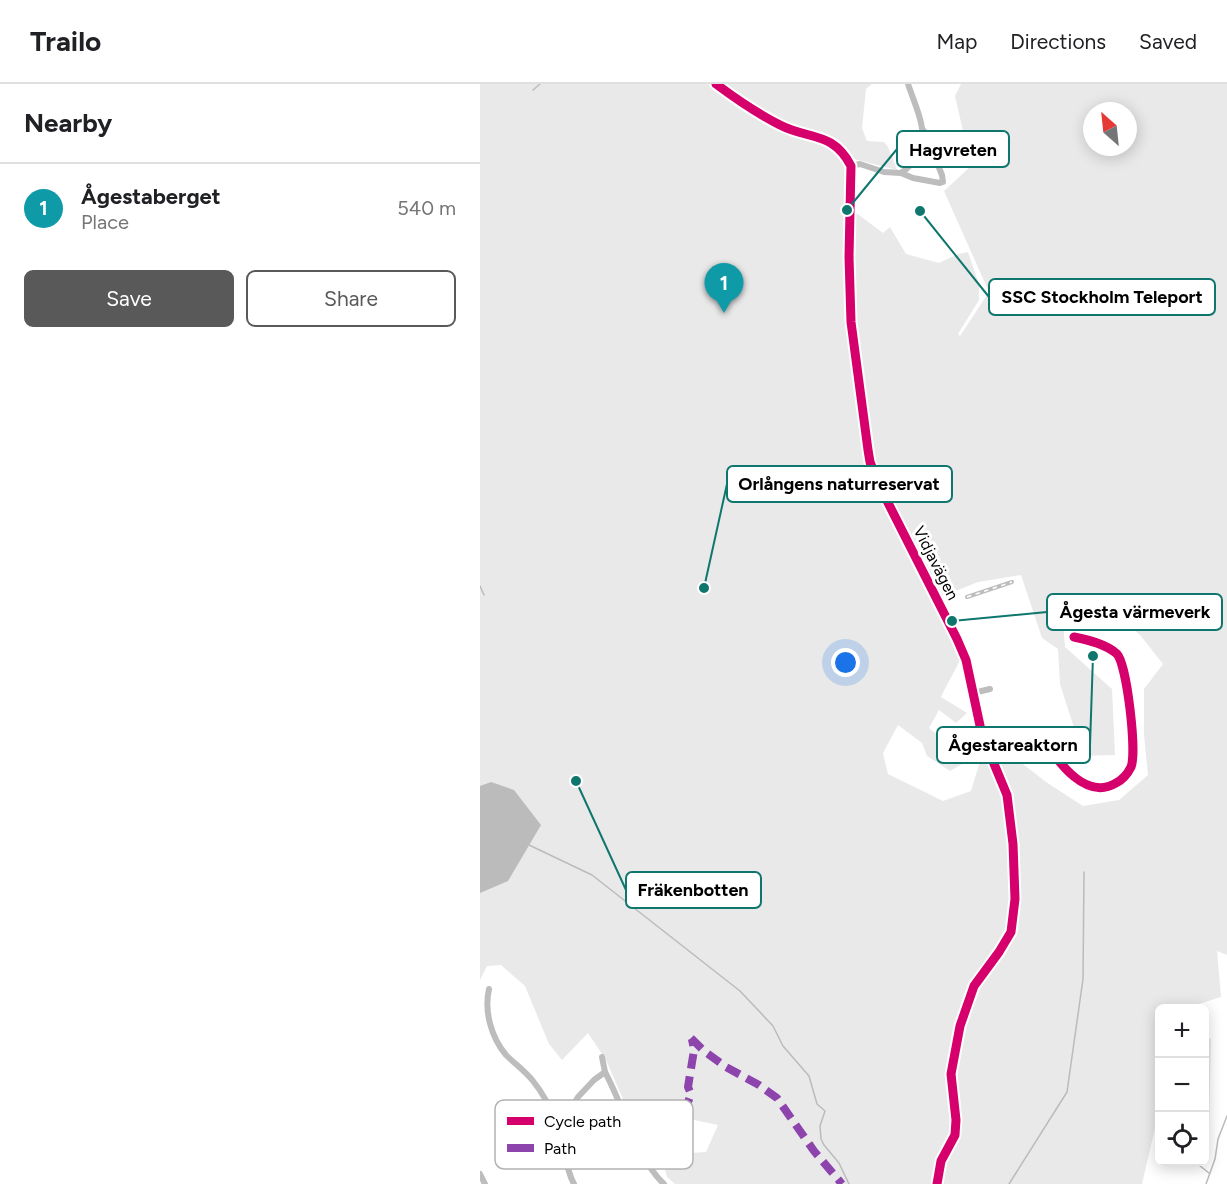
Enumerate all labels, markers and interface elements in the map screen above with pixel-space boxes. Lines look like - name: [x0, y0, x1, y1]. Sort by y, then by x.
- text: Trailo: [30, 24, 101, 58]
- text: Map: [936, 29, 977, 54]
- text: Directions: [1010, 29, 1106, 54]
- text: Saved: [1139, 29, 1197, 54]
- north arrow: [1083, 102, 1137, 156]
- text: Nearby: [24, 107, 112, 139]
- callout: Hagvreten: [897, 131, 1009, 167]
- text: Hagvreten: [909, 139, 997, 161]
- text: Ågestaberget: [81, 183, 221, 210]
- text: 1: [39, 196, 48, 220]
- text: 540 m: [397, 196, 456, 220]
- text: Place: [81, 210, 129, 234]
- pin: 1: [704, 264, 744, 313]
- button: Save: [24, 270, 234, 327]
- button: Share: [246, 270, 456, 327]
- callout: SSC Stockholm Teleport: [989, 279, 1215, 315]
- text: SSC Stockholm Teleport: [1001, 286, 1203, 308]
- callout: Orlångens naturreservat: [727, 466, 952, 502]
- text: Orlångens naturreservat: [738, 473, 940, 495]
- street label: Vidjavägen: [909, 523, 963, 603]
- callout: Ågesta värmeverk: [1047, 594, 1222, 630]
- text: Ågesta värmeverk: [1060, 600, 1211, 623]
- your location: [831, 648, 860, 677]
- callout: Ågestareaktorn: [937, 727, 1090, 763]
- text: Ågestareaktorn: [948, 733, 1078, 756]
- callout: Fräkenbotten: [626, 872, 761, 908]
- text: Fräkenbotten: [637, 879, 749, 901]
- map controls: [1155, 1004, 1209, 1166]
- button: +: [1155, 1004, 1209, 1058]
- button: −: [1155, 1058, 1209, 1112]
- legend: [495, 1100, 693, 1169]
- text: Cycle path: [544, 1112, 621, 1131]
- button: locate: [1155, 1112, 1209, 1166]
- text: Path: [544, 1139, 576, 1158]

